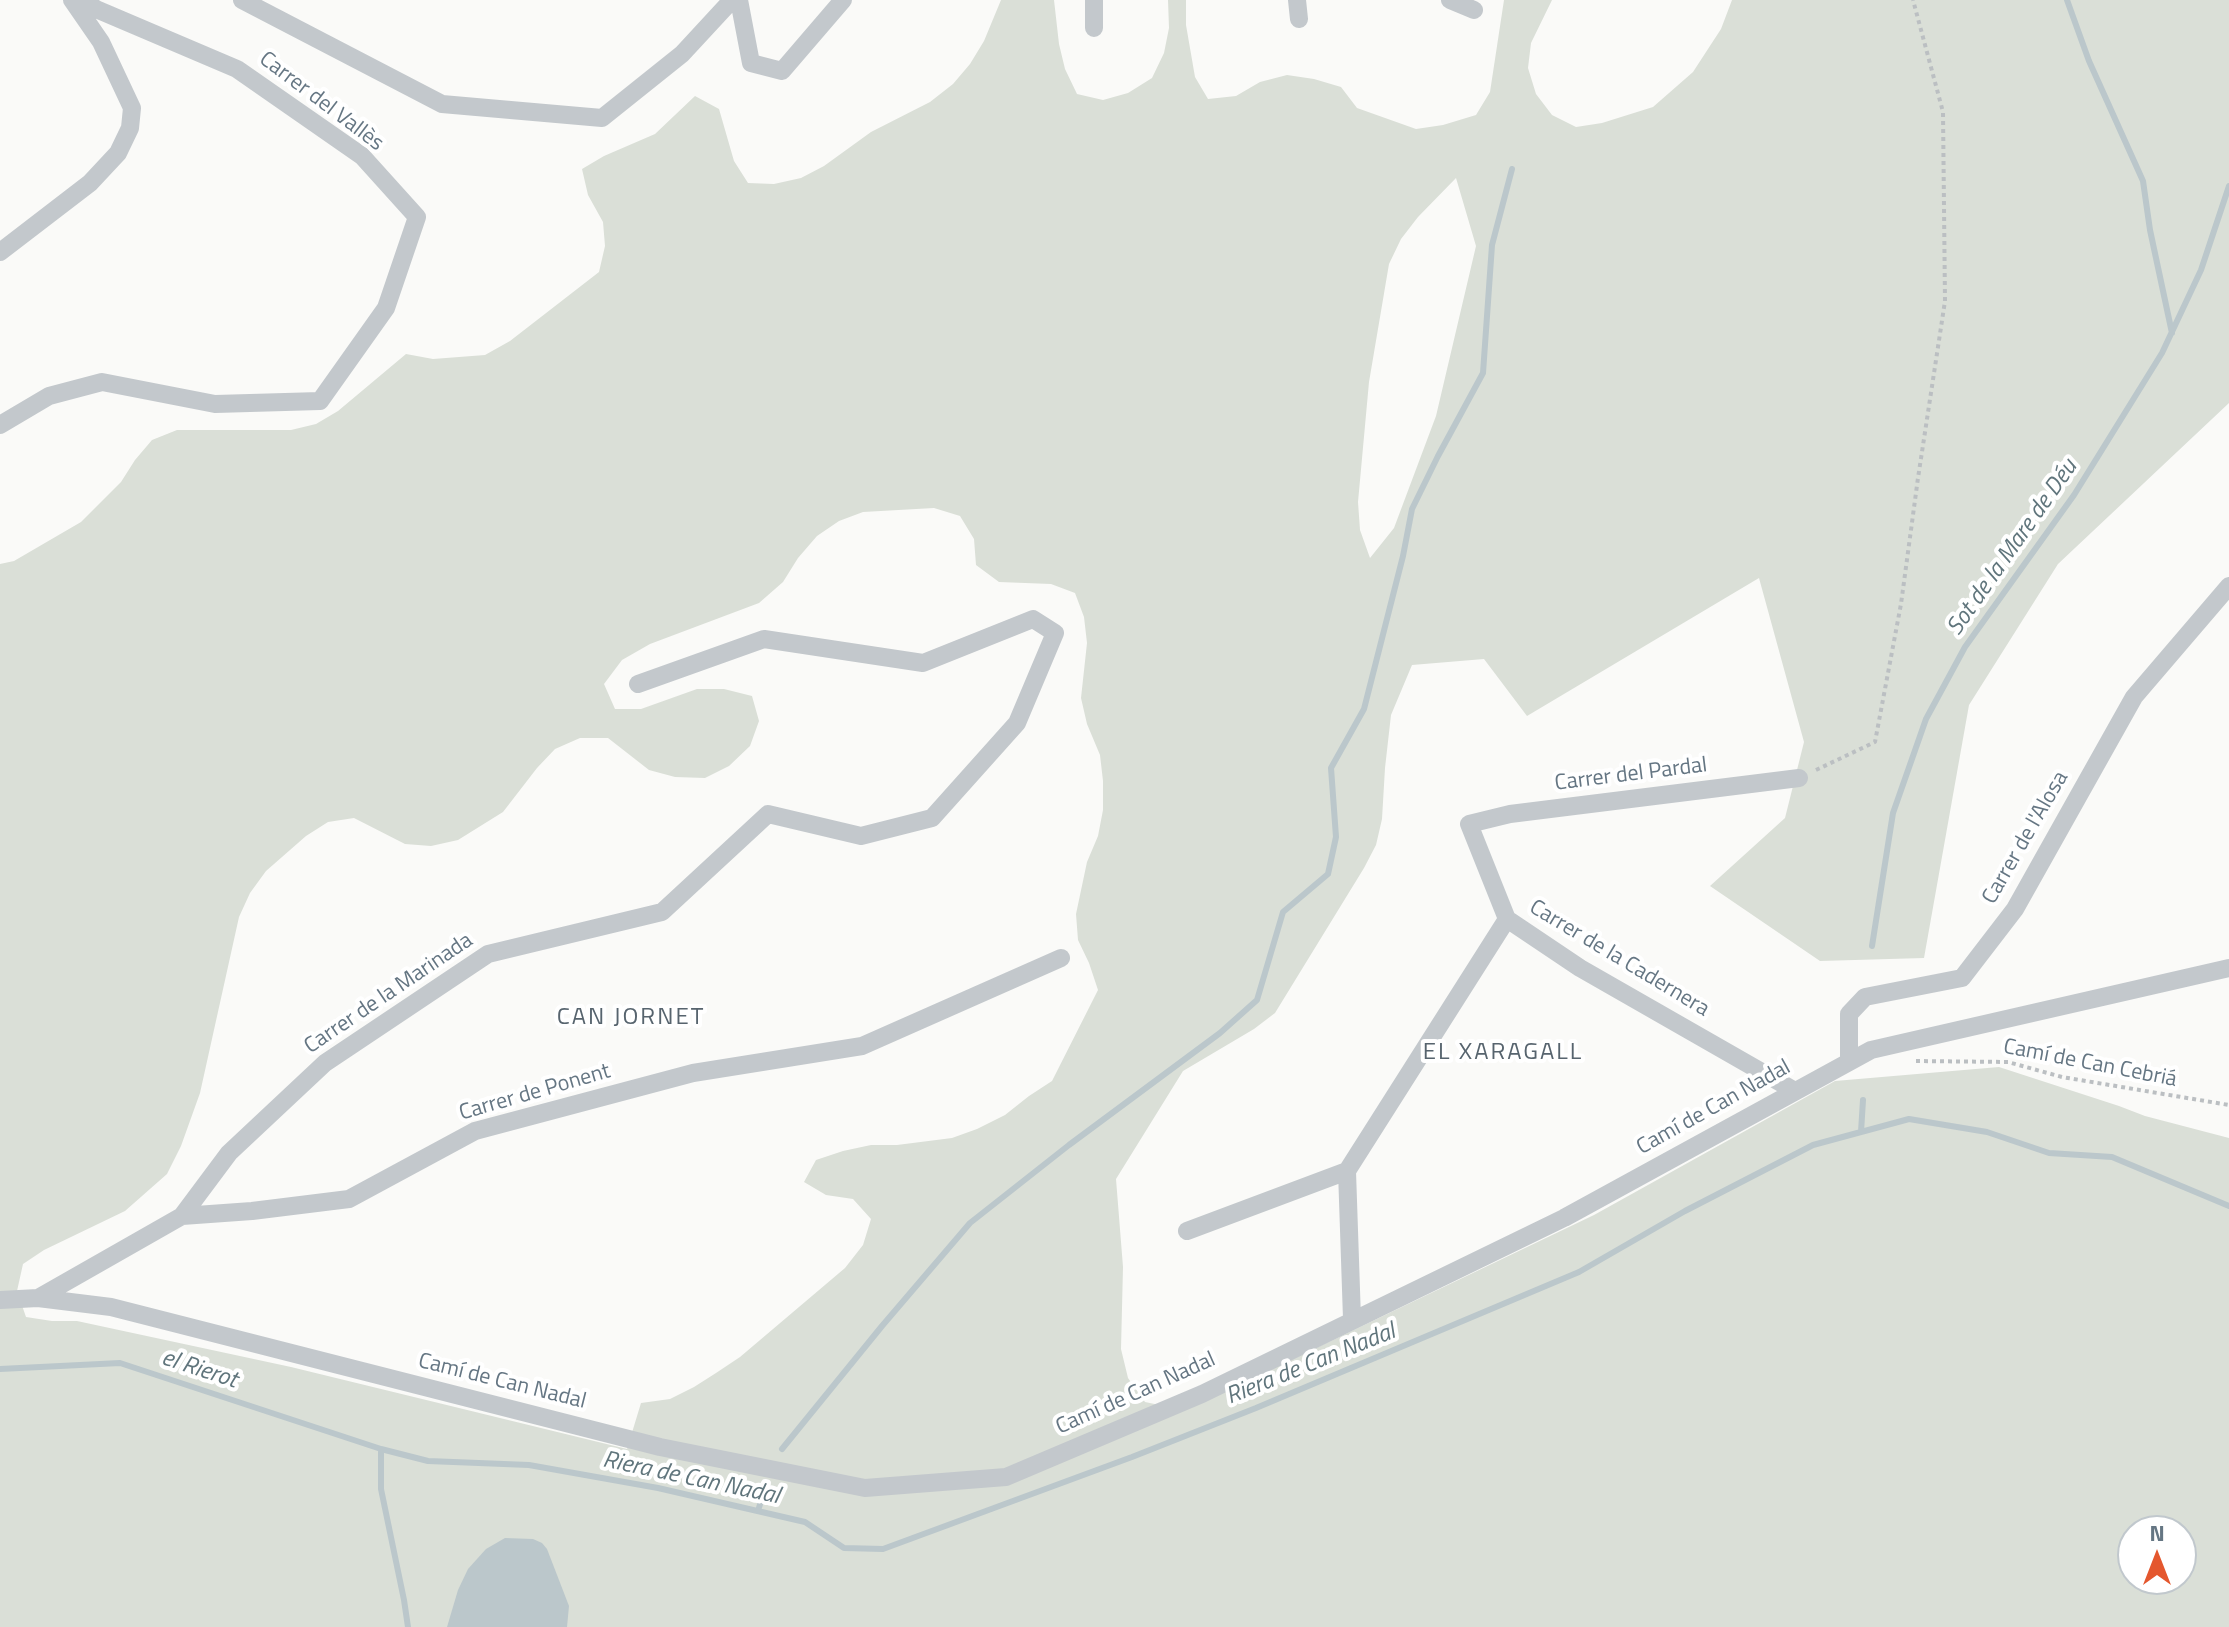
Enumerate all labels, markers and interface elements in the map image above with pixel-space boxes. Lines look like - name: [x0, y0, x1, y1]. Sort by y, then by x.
- street label: Carrer del Vallès: [254, 47, 388, 157]
- water label: Sot de la Mare de Déu: [1942, 455, 2084, 641]
- street label: Carrer del Pardal: [1553, 753, 1709, 797]
- street label: Carrer de l'Alosa: [1977, 767, 2075, 909]
- street label: Carrer de la Cadernera: [1524, 895, 1714, 1023]
- street label: Carrer de la Marinada: [300, 928, 478, 1060]
- district label: CAN JORNET: [557, 1004, 705, 1032]
- street label: Camí de Can Cebriá: [2001, 1034, 2179, 1094]
- district label: EL XARAGALL: [1423, 1039, 1583, 1067]
- street label: Camí de Can Nadal: [1632, 1055, 1796, 1161]
- street label: Carrer de Ponent: [456, 1059, 614, 1127]
- water label: Riera de Can Nadal: [1222, 1318, 1400, 1412]
- water label: el Rierot: [158, 1344, 240, 1396]
- street label: Camí de Can Nadal: [1052, 1347, 1220, 1441]
- street label: Camí de Can Nadal: [415, 1348, 589, 1416]
- water label: Riera de Can Nadal: [600, 1446, 782, 1512]
- north arrow: [2117, 1515, 2197, 1595]
- text: N: [2149, 1516, 2165, 1550]

